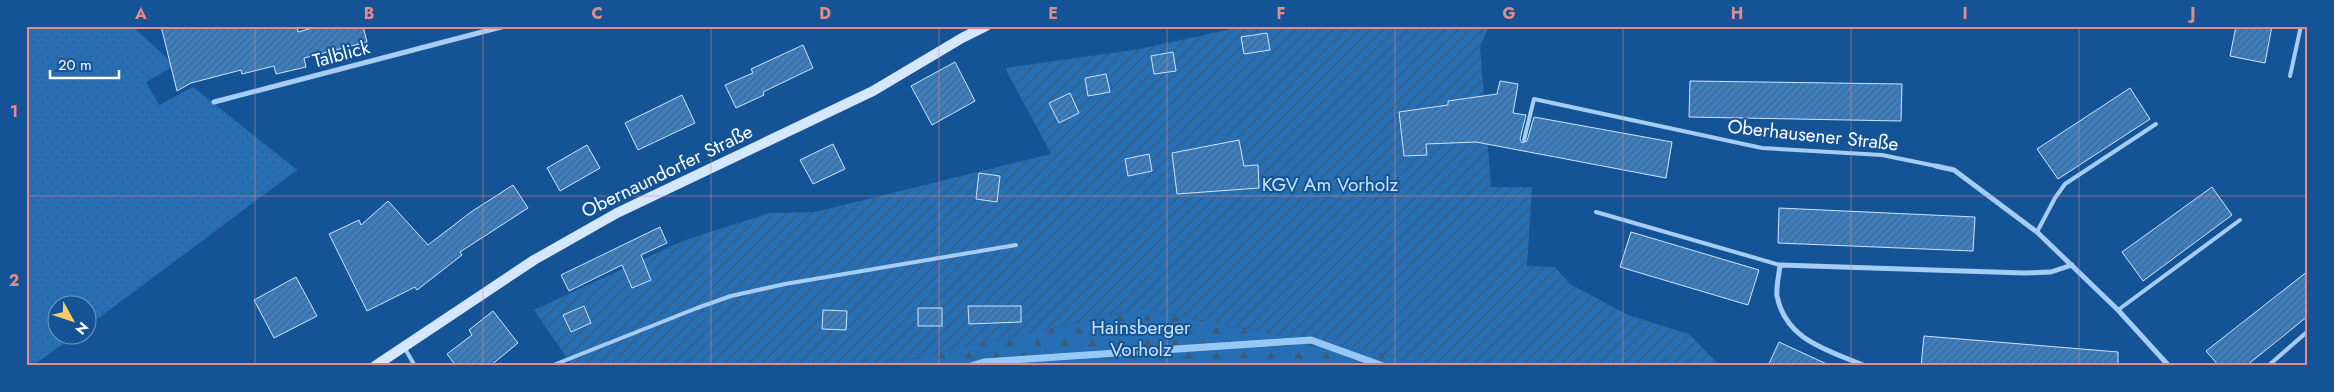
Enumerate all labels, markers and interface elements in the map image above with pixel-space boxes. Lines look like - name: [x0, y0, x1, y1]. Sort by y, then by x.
- text: A: [134, 2, 147, 25]
- text: B: [364, 2, 374, 25]
- text: C: [591, 2, 603, 25]
- text: D: [819, 2, 831, 25]
- text: E: [1048, 2, 1058, 25]
- text: F: [1277, 2, 1285, 25]
- text: G: [1502, 2, 1516, 25]
- text: H: [1731, 2, 1743, 25]
- text: I: [1962, 2, 1968, 25]
- text: J: [2187, 2, 2196, 25]
- street label: Talblick: [309, 33, 373, 75]
- scale bar: [50, 48, 119, 80]
- text: 20 m: [58, 54, 92, 76]
- text: 1: [10, 100, 18, 123]
- street label: Oberhausener Straße: [1726, 113, 1900, 157]
- street label: Obernaundorfer Straße: [577, 118, 757, 224]
- park label: KGV Am Vorholz: [1262, 171, 1399, 198]
- text: 2: [9, 269, 19, 292]
- north arrow: [48, 294, 98, 344]
- park label: Hainsberger Vorholz: [1091, 314, 1191, 363]
- text: N: [71, 318, 93, 339]

